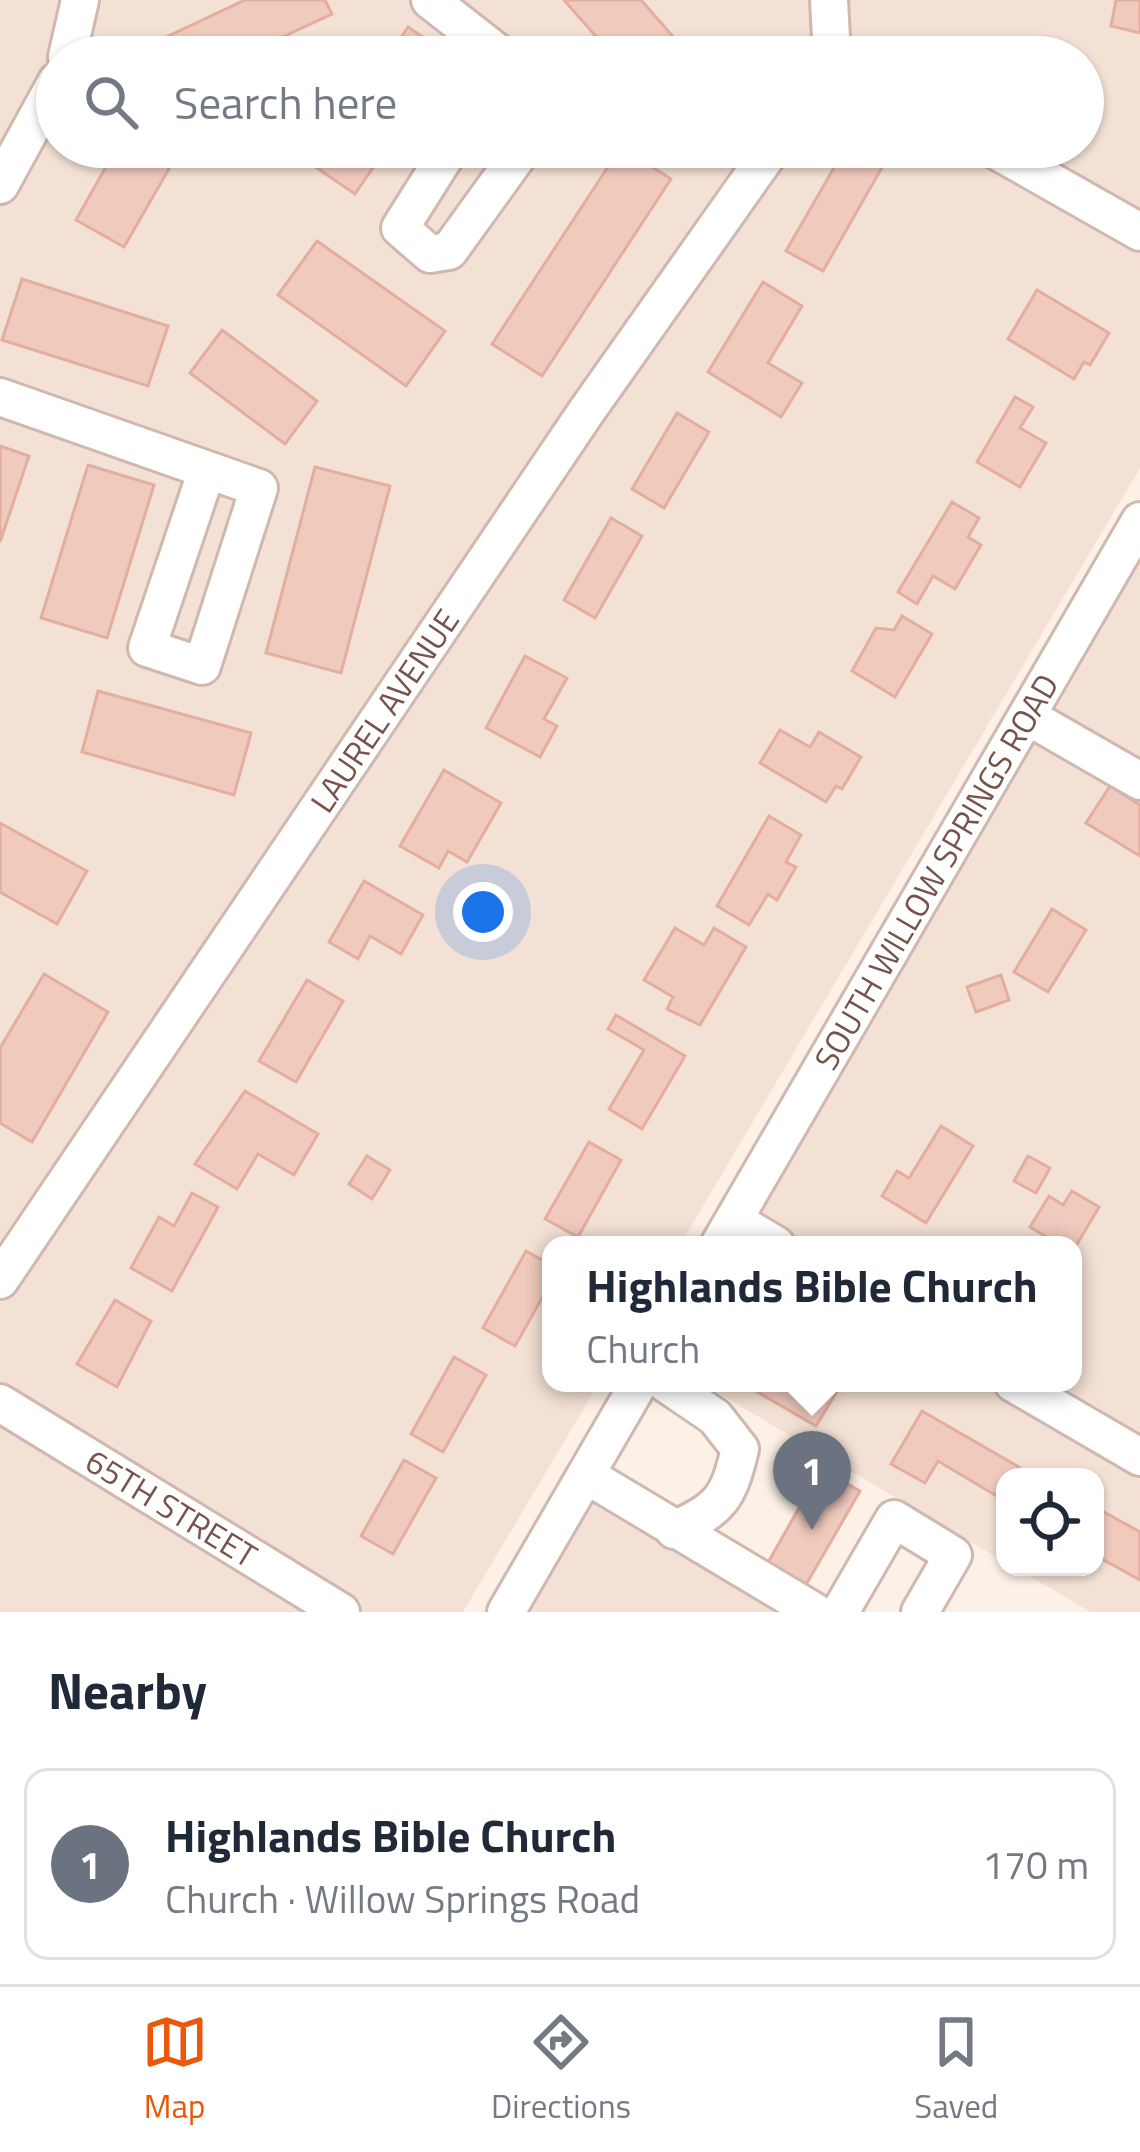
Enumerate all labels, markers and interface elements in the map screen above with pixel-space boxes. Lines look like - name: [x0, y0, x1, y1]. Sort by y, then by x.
- search box: [36, 36, 1104, 168]
- text: Search here: [174, 68, 397, 136]
- icon: search: [78, 69, 144, 135]
- street label: LAUREL AVENUE: [298, 599, 471, 822]
- street label: SOUTH WILLOW SPRINGS ROAD: [801, 664, 1071, 1079]
- your location: [453, 882, 513, 942]
- popup: [542, 1236, 1082, 1392]
- text: Highlands Bible Church: [586, 1251, 1038, 1319]
- text: Church: [586, 1319, 700, 1378]
- pin: 1: [773, 1431, 851, 1530]
- street label: 65TH STREET: [76, 1436, 267, 1580]
- map controls: [996, 1468, 1104, 1576]
- button: locate: [996, 1468, 1104, 1576]
- text: Nearby: [48, 1651, 207, 1729]
- text: Highlands Bible Church: [165, 1801, 616, 1869]
- text: 1: [79, 1835, 101, 1894]
- text: 170 m: [982, 1835, 1089, 1894]
- text: Church · Willow Springs Road: [165, 1869, 640, 1928]
- tab: Map: [142, 2009, 208, 2131]
- tab: Directions: [491, 2009, 631, 2131]
- tab: Saved: [914, 2009, 998, 2131]

